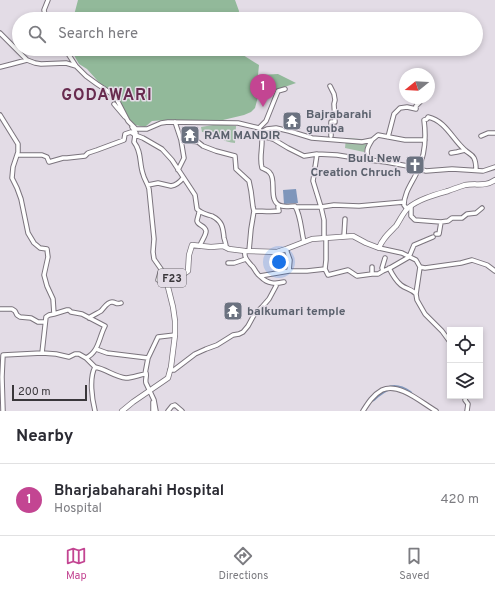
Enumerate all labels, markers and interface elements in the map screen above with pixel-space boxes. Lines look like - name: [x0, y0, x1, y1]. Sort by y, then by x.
- search box: [12, 12, 483, 56]
- icon: search: [26, 23, 48, 45]
- text: Search here: [58, 25, 138, 44]
- north arrow: [399, 68, 435, 104]
- pin: 1: [250, 74, 276, 107]
- district label: GODAWARI: [61, 86, 153, 106]
- place label: Bajrabarahi gumba: [306, 107, 372, 137]
- temple icon: Bajrabarahi gumba: [281, 110, 303, 132]
- temple icon: RAM MANDIR: [179, 124, 201, 146]
- place label: RAM MANDIR: [204, 128, 280, 144]
- place label: Bulu New Creation Chruch: [310, 151, 401, 181]
- church icon: Bulu New Creation Chruch: [404, 154, 426, 176]
- your location: [269, 252, 289, 272]
- road number: F23: [158, 269, 186, 287]
- temple icon: balkumari temple: [222, 300, 244, 322]
- place label: balkumari temple: [247, 304, 346, 320]
- map controls: [447, 327, 483, 399]
- button: locate: [447, 327, 483, 363]
- button: layers: [447, 363, 483, 399]
- scale bar: [12, 383, 87, 402]
- text: 200 m: [18, 385, 51, 399]
- text: Nearby: [16, 426, 73, 448]
- text: Bharjabaharahi Hospital: [54, 482, 224, 501]
- text: 1: [26, 492, 32, 508]
- text: 420 m: [441, 492, 479, 508]
- text: Hospital: [54, 501, 102, 517]
- tab: Map: [65, 545, 87, 583]
- tab: Directions: [218, 545, 268, 583]
- tab: Saved: [399, 545, 430, 583]

